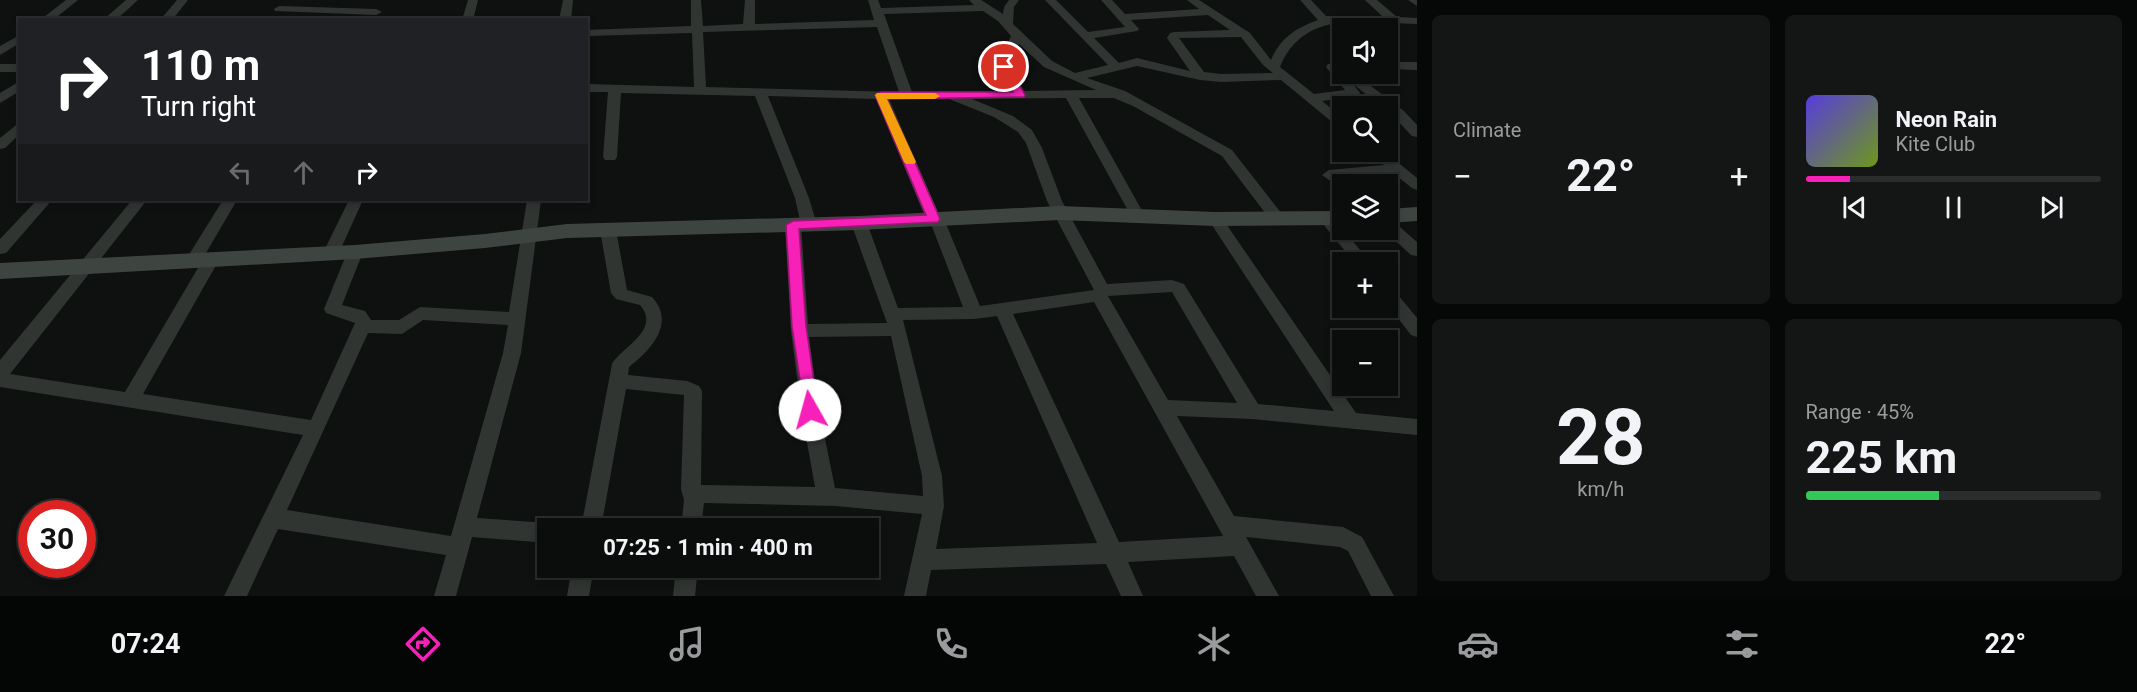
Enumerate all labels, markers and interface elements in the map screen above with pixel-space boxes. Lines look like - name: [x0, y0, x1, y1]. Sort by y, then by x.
- map controls: [1332, 18, 1398, 396]
- button: sound: [1332, 18, 1398, 84]
- text: 110 m: [141, 41, 260, 90]
- pin: [978, 41, 1029, 92]
- icon: right: [42, 42, 120, 120]
- icon: arrive: [987, 50, 1020, 83]
- text: Turn right: [141, 91, 256, 123]
- button: search: [1332, 96, 1398, 162]
- text: Neon Rain: [1896, 107, 1997, 132]
- text: Climate: [1453, 118, 1521, 142]
- text: Kite Club: [1896, 132, 1975, 156]
- text: 22°: [1566, 149, 1635, 202]
- icon: left: [224, 156, 257, 189]
- icon: ahead: [287, 156, 320, 189]
- icon: right: [350, 156, 383, 189]
- text: −: [1453, 157, 1472, 196]
- text: +: [1730, 157, 1749, 196]
- button: layers: [1332, 174, 1398, 240]
- icon: previous: [1838, 191, 1871, 224]
- icon: pause: [1937, 191, 1970, 224]
- icon: next: [2035, 191, 2068, 224]
- button: +: [1332, 252, 1398, 318]
- button: −: [1332, 330, 1398, 396]
- position arrow: [778, 378, 842, 442]
- text: 28: [1556, 392, 1646, 483]
- text: Range · 45%: [1806, 400, 1914, 424]
- text: 225 km: [1806, 431, 1957, 484]
- text: km/h: [1577, 477, 1624, 501]
- speed limit sign: 30: [18, 500, 96, 578]
- text: 07:25 · 1 min · 400 m: [603, 535, 813, 560]
- icon: directions: [402, 623, 444, 665]
- icon: music: [666, 623, 708, 665]
- icon: phone: [930, 623, 972, 665]
- icon: climate: [1193, 623, 1235, 665]
- icon: car: [1457, 623, 1499, 665]
- icon: filters: [1721, 623, 1763, 665]
- text: 07:24: [111, 628, 180, 660]
- text: 22°: [1985, 628, 2026, 660]

